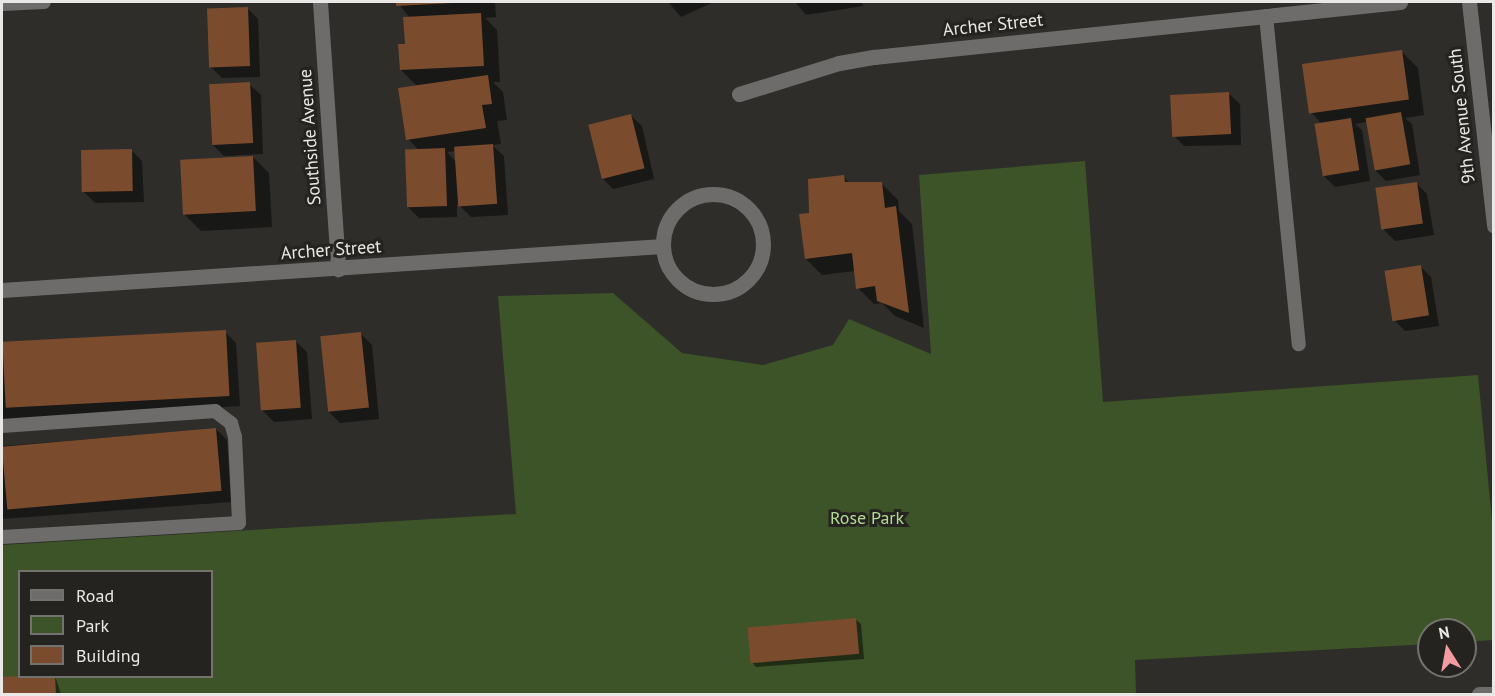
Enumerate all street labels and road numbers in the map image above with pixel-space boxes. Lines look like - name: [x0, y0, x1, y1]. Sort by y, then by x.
- street label: Archer Street: [942, 9, 1044, 41]
- street label: 9th Avenue South: [1444, 47, 1480, 185]
- street label: Southside Avenue: [294, 68, 326, 206]
- street label: Archer Street: [280, 236, 382, 264]

